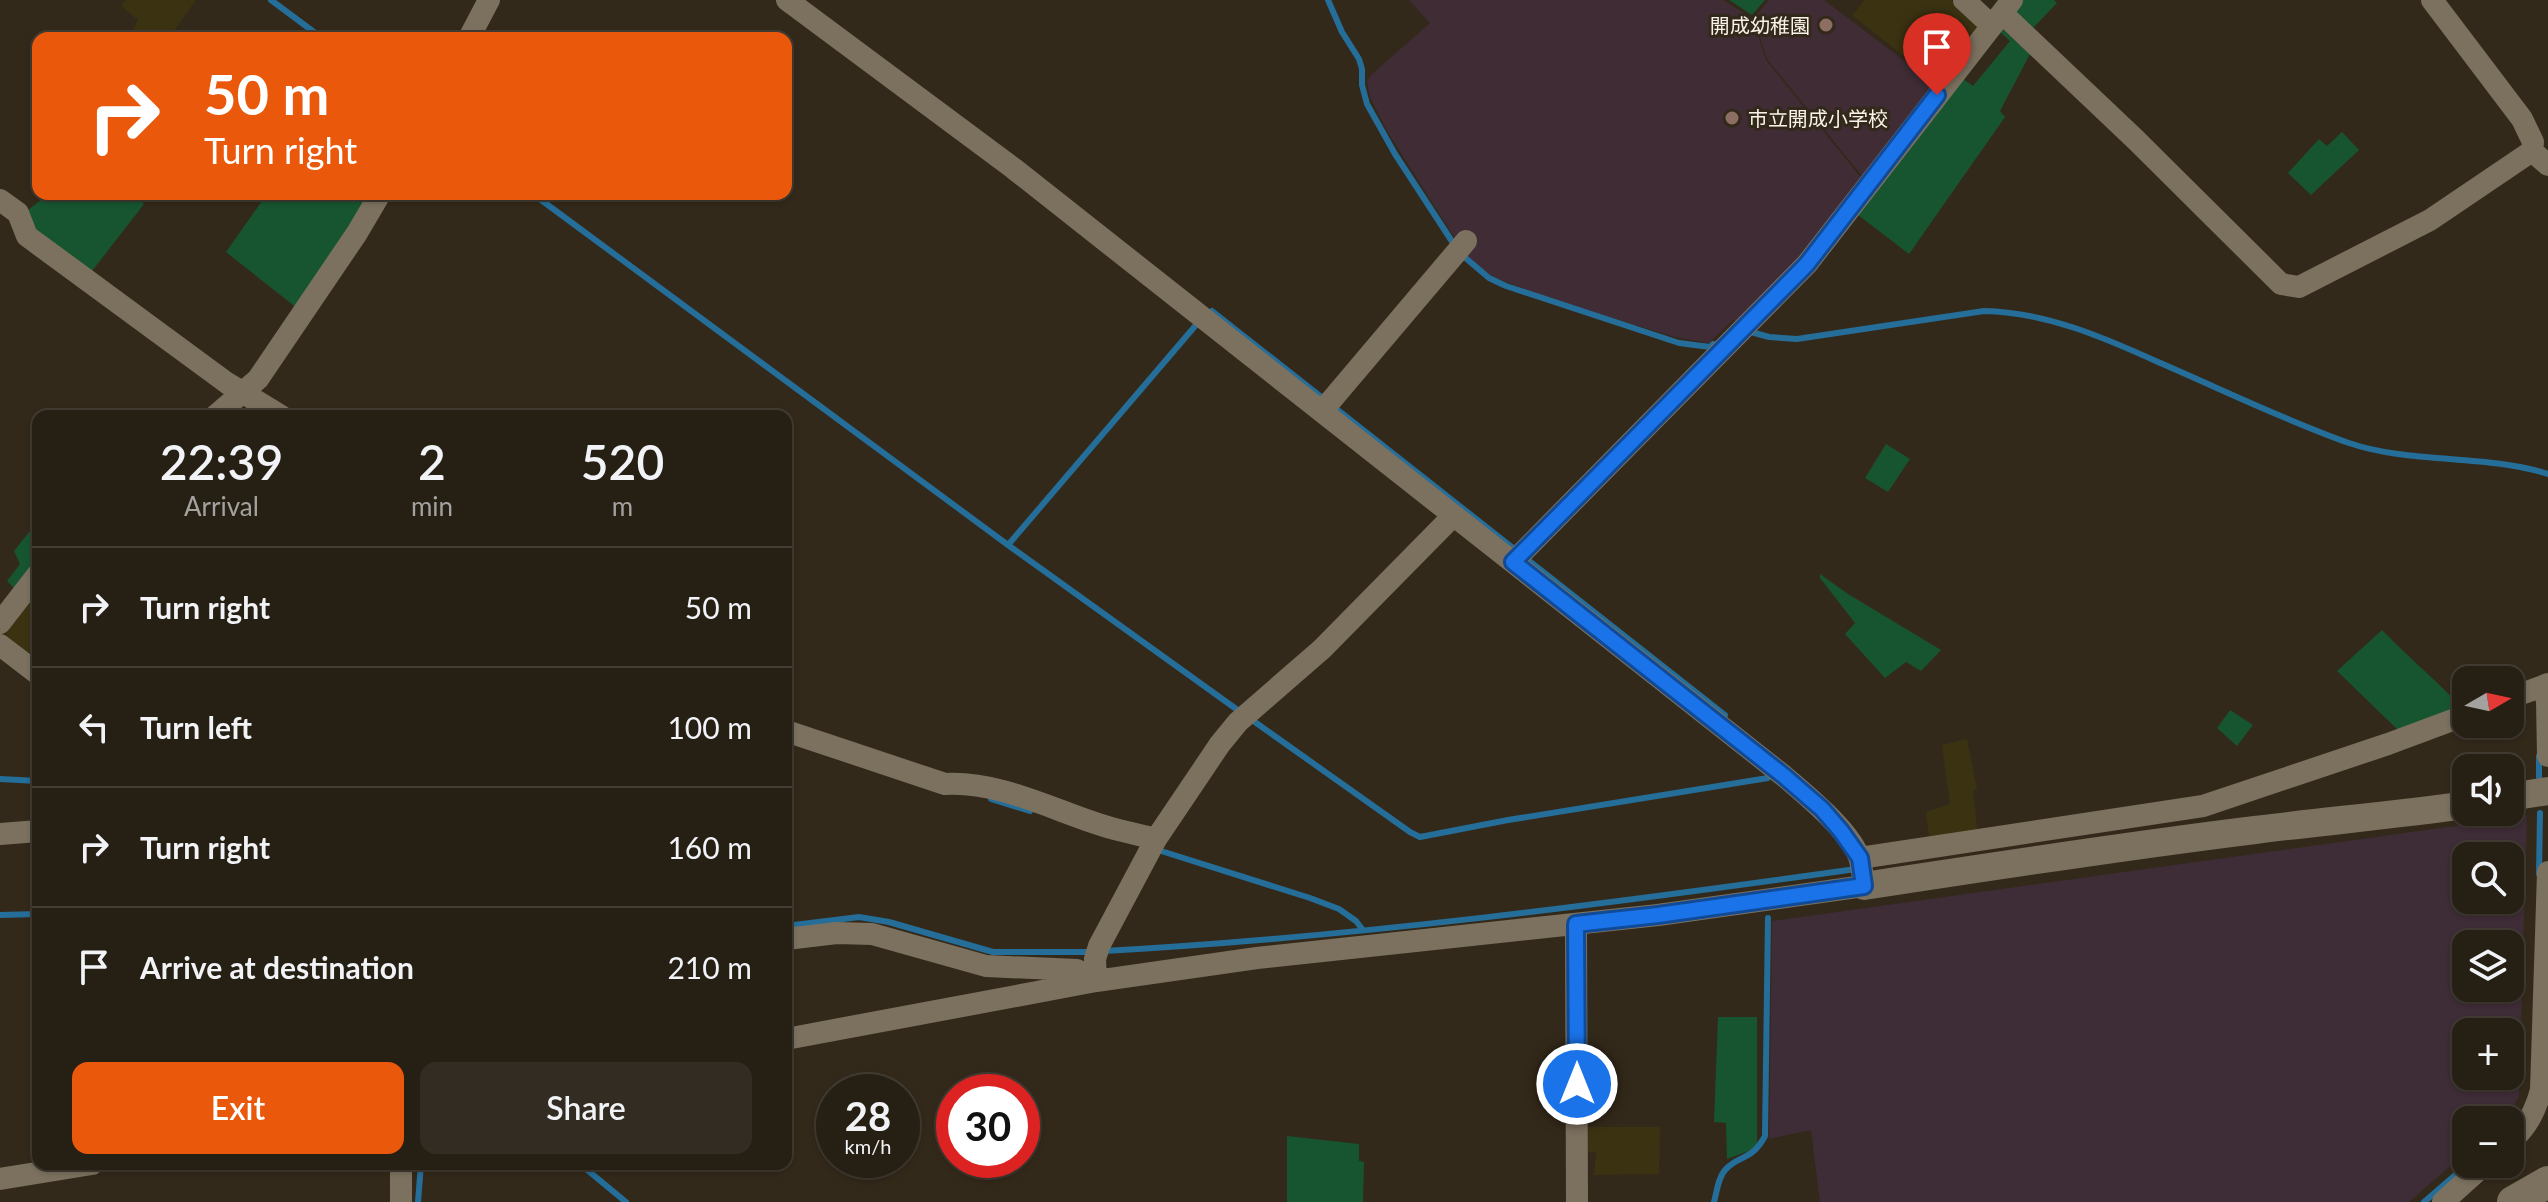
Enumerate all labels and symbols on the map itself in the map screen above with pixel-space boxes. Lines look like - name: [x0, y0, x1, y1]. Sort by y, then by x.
- place label: 開成幼稚園: [1710, 13, 1810, 37]
- pin: [1903, 13, 1971, 95]
- marker: 開成幼稚園: [1817, 16, 1835, 34]
- place label: 市立開成小学校: [1748, 106, 1888, 130]
- marker: 市立開成小学校: [1723, 109, 1741, 127]
- north arrow: [2452, 666, 2524, 738]
- position arrow: [1535, 1042, 1619, 1126]
- speed limit sign: 30: [936, 1074, 1040, 1178]

